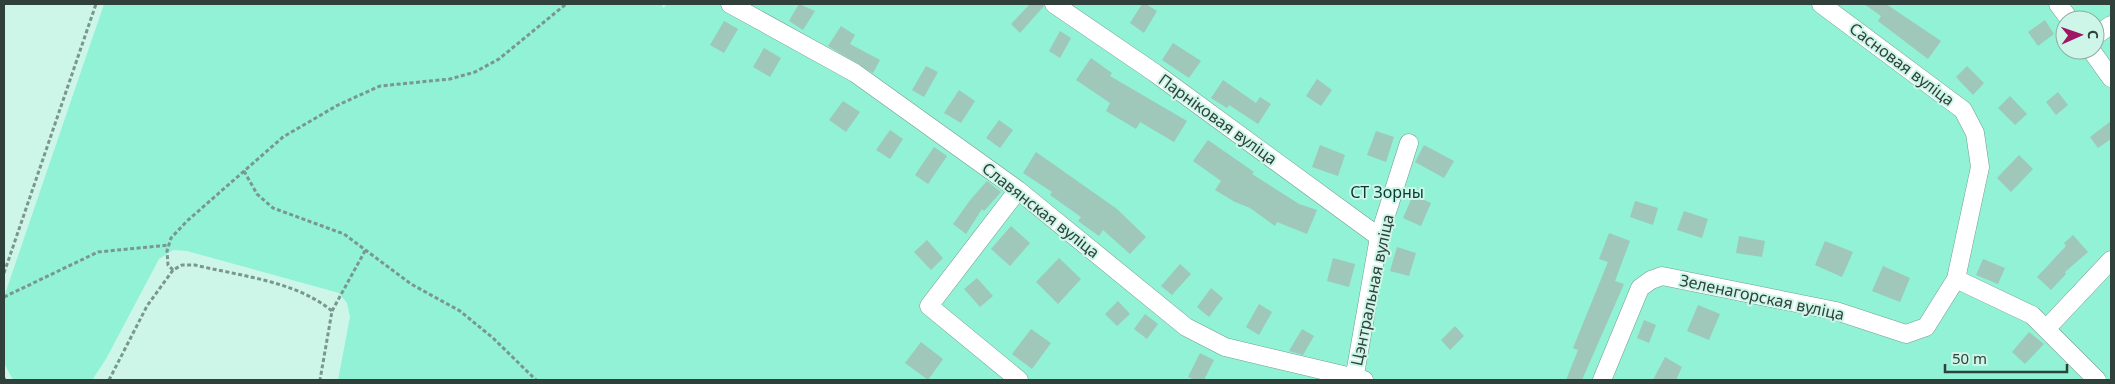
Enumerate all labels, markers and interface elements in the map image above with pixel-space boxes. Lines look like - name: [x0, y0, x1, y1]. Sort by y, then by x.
- north arrow: [2055, 10, 2105, 60]
- street label: Сасновая вуліца: [1845, 17, 1959, 111]
- text: С: [2084, 30, 2103, 39]
- street label: Парніковая вуліца: [1154, 68, 1282, 170]
- street label: Славянская вуліца: [978, 157, 1104, 263]
- park label: СТ Зорны: [1350, 181, 1424, 203]
- street label: Цэнтральная вуліца: [1345, 212, 1399, 368]
- street label: Зеленагорская вуліца: [1678, 269, 1846, 325]
- scale bar: [1945, 342, 2068, 374]
- text: 50 m: [1952, 348, 1987, 368]

